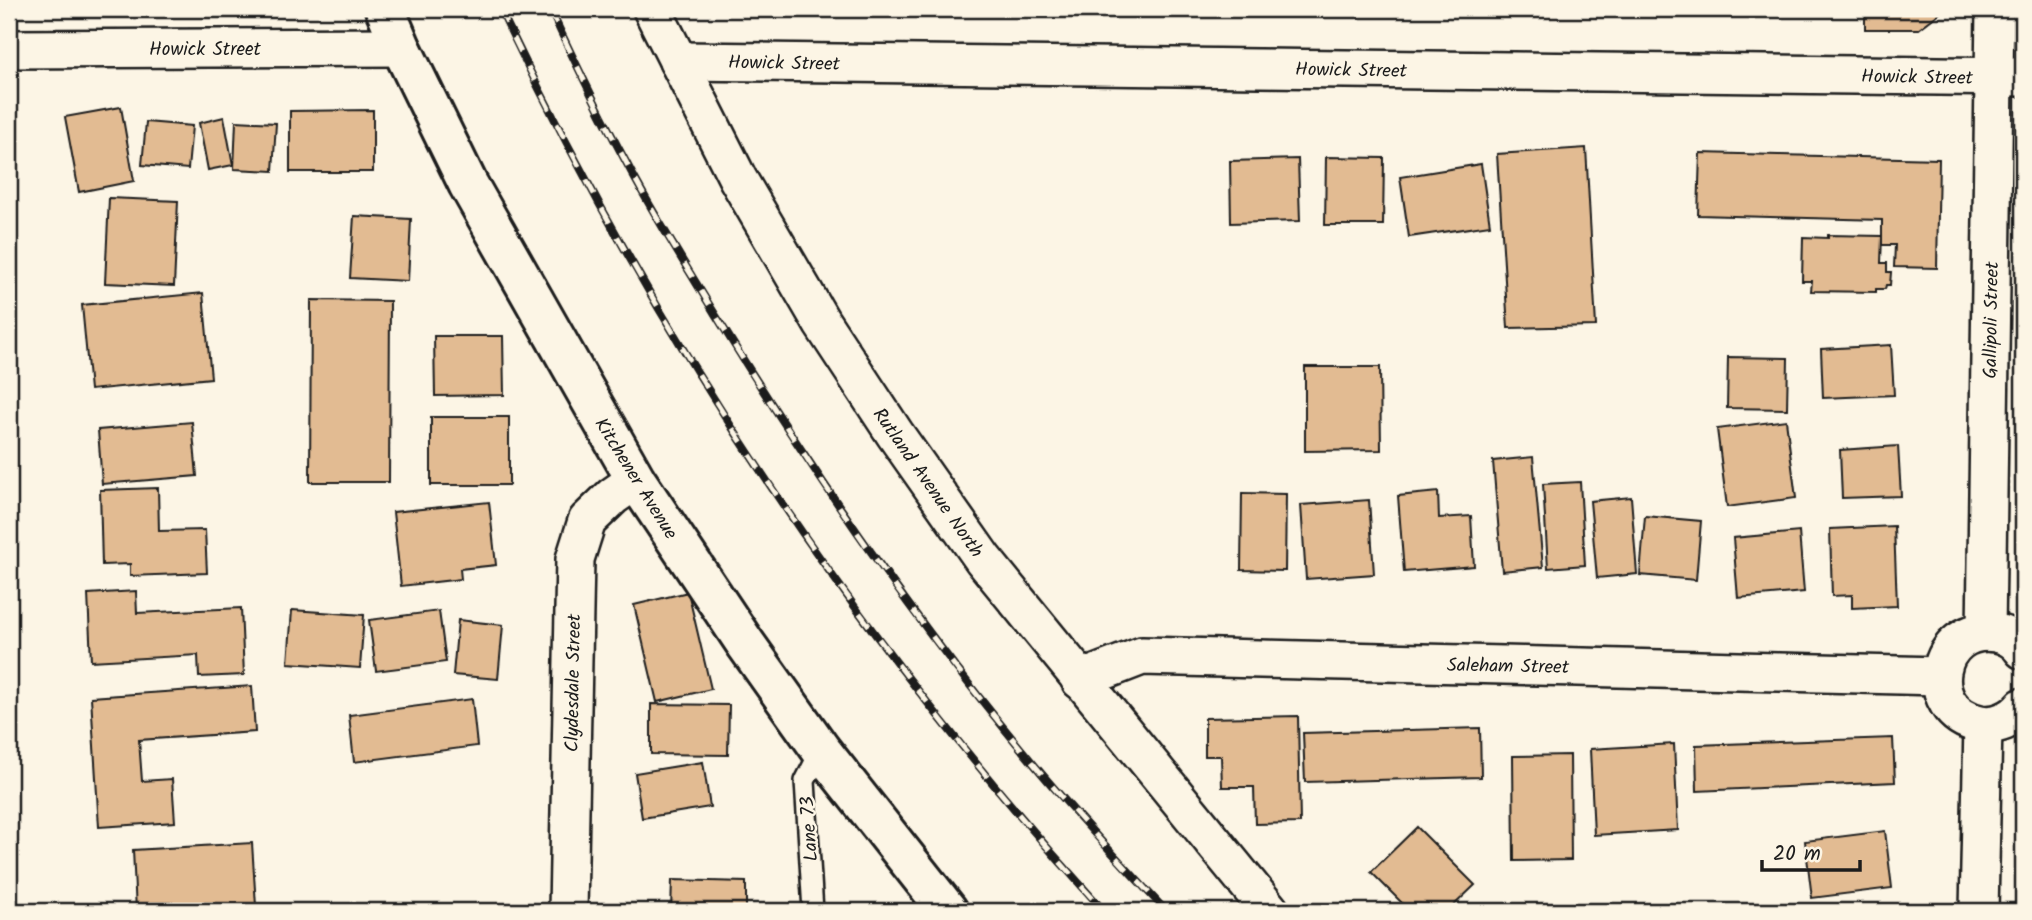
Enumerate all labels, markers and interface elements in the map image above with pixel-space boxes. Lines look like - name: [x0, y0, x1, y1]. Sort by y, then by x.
- street label: Howick Street: [149, 35, 262, 65]
- street label: Howick Street: [728, 48, 841, 80]
- street label: Howick Street: [1295, 55, 1408, 87]
- street label: Howick Street: [1861, 62, 1974, 94]
- street label: Gallipoli Street: [1976, 261, 2008, 379]
- street label: Rutland Avenue North: [864, 402, 990, 564]
- street label: Kitchener Avenue: [586, 412, 685, 546]
- street label: Clydesdale Street: [558, 613, 590, 753]
- street label: Saleham Street: [1447, 651, 1570, 683]
- street label: Lane 73: [793, 795, 827, 862]
- scale bar: [1762, 829, 1860, 873]
- text: 20 m: [1773, 838, 1821, 871]

